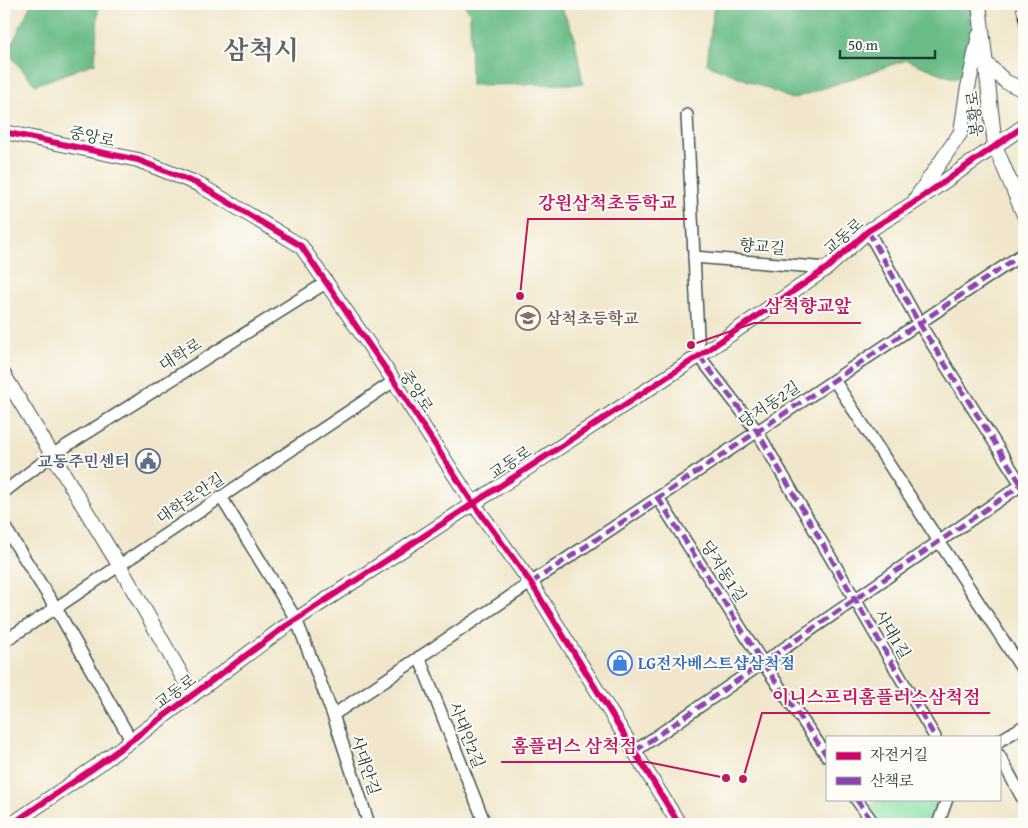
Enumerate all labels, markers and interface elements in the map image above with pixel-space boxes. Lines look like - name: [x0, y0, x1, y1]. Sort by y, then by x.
- scale bar: [840, 28, 936, 60]
- district label: 삼척시: [223, 30, 299, 69]
- text: 50 m: [848, 34, 879, 55]
- street label: 봉황로: [959, 89, 989, 138]
- street label: 중앙로: [67, 119, 118, 153]
- callout: 강원삼척초등학교: [528, 186, 687, 219]
- text: 강원삼척초등학교: [537, 189, 677, 216]
- street label: 교동로: [818, 211, 869, 260]
- street label: 향교길: [738, 232, 786, 260]
- callout: 삼척향교앞: [754, 290, 861, 323]
- text: 삼척향교앞: [765, 292, 852, 319]
- school or university icon: 삼척초등학교: [515, 305, 541, 331]
- place label: 삼척초등학교: [546, 306, 639, 330]
- street label: 대학로: [154, 331, 206, 376]
- street label: 중앙로: [394, 365, 440, 417]
- street label: 당저동2길: [733, 375, 805, 433]
- street label: 교동로: [484, 439, 536, 485]
- public building icon: 교동주민센터: [135, 448, 161, 474]
- place label: 교동주민센터: [37, 449, 130, 473]
- street label: 대학로안길: [151, 466, 229, 530]
- street label: 당저동1길: [695, 535, 753, 607]
- street label: 사대1길: [869, 605, 917, 663]
- shop icon: LG전자베스트샵삼척점: [607, 650, 633, 676]
- place label: LG전자베스트샵삼척점: [638, 651, 795, 675]
- street label: 교동로: [149, 667, 201, 714]
- callout: 이니스프리홈플러스삼척점: [762, 680, 990, 713]
- text: 이니스프리홈플러스삼척점: [772, 683, 980, 710]
- street label: 사대안2길: [443, 698, 491, 772]
- callout: 홈플러스 삼척점: [501, 729, 647, 762]
- street label: 사대안길: [345, 732, 387, 798]
- text: 홈플러스 삼척점: [511, 732, 637, 759]
- legend: [826, 736, 1000, 800]
- text: 자전거길: [870, 744, 928, 765]
- text: 산책로: [870, 770, 914, 791]

